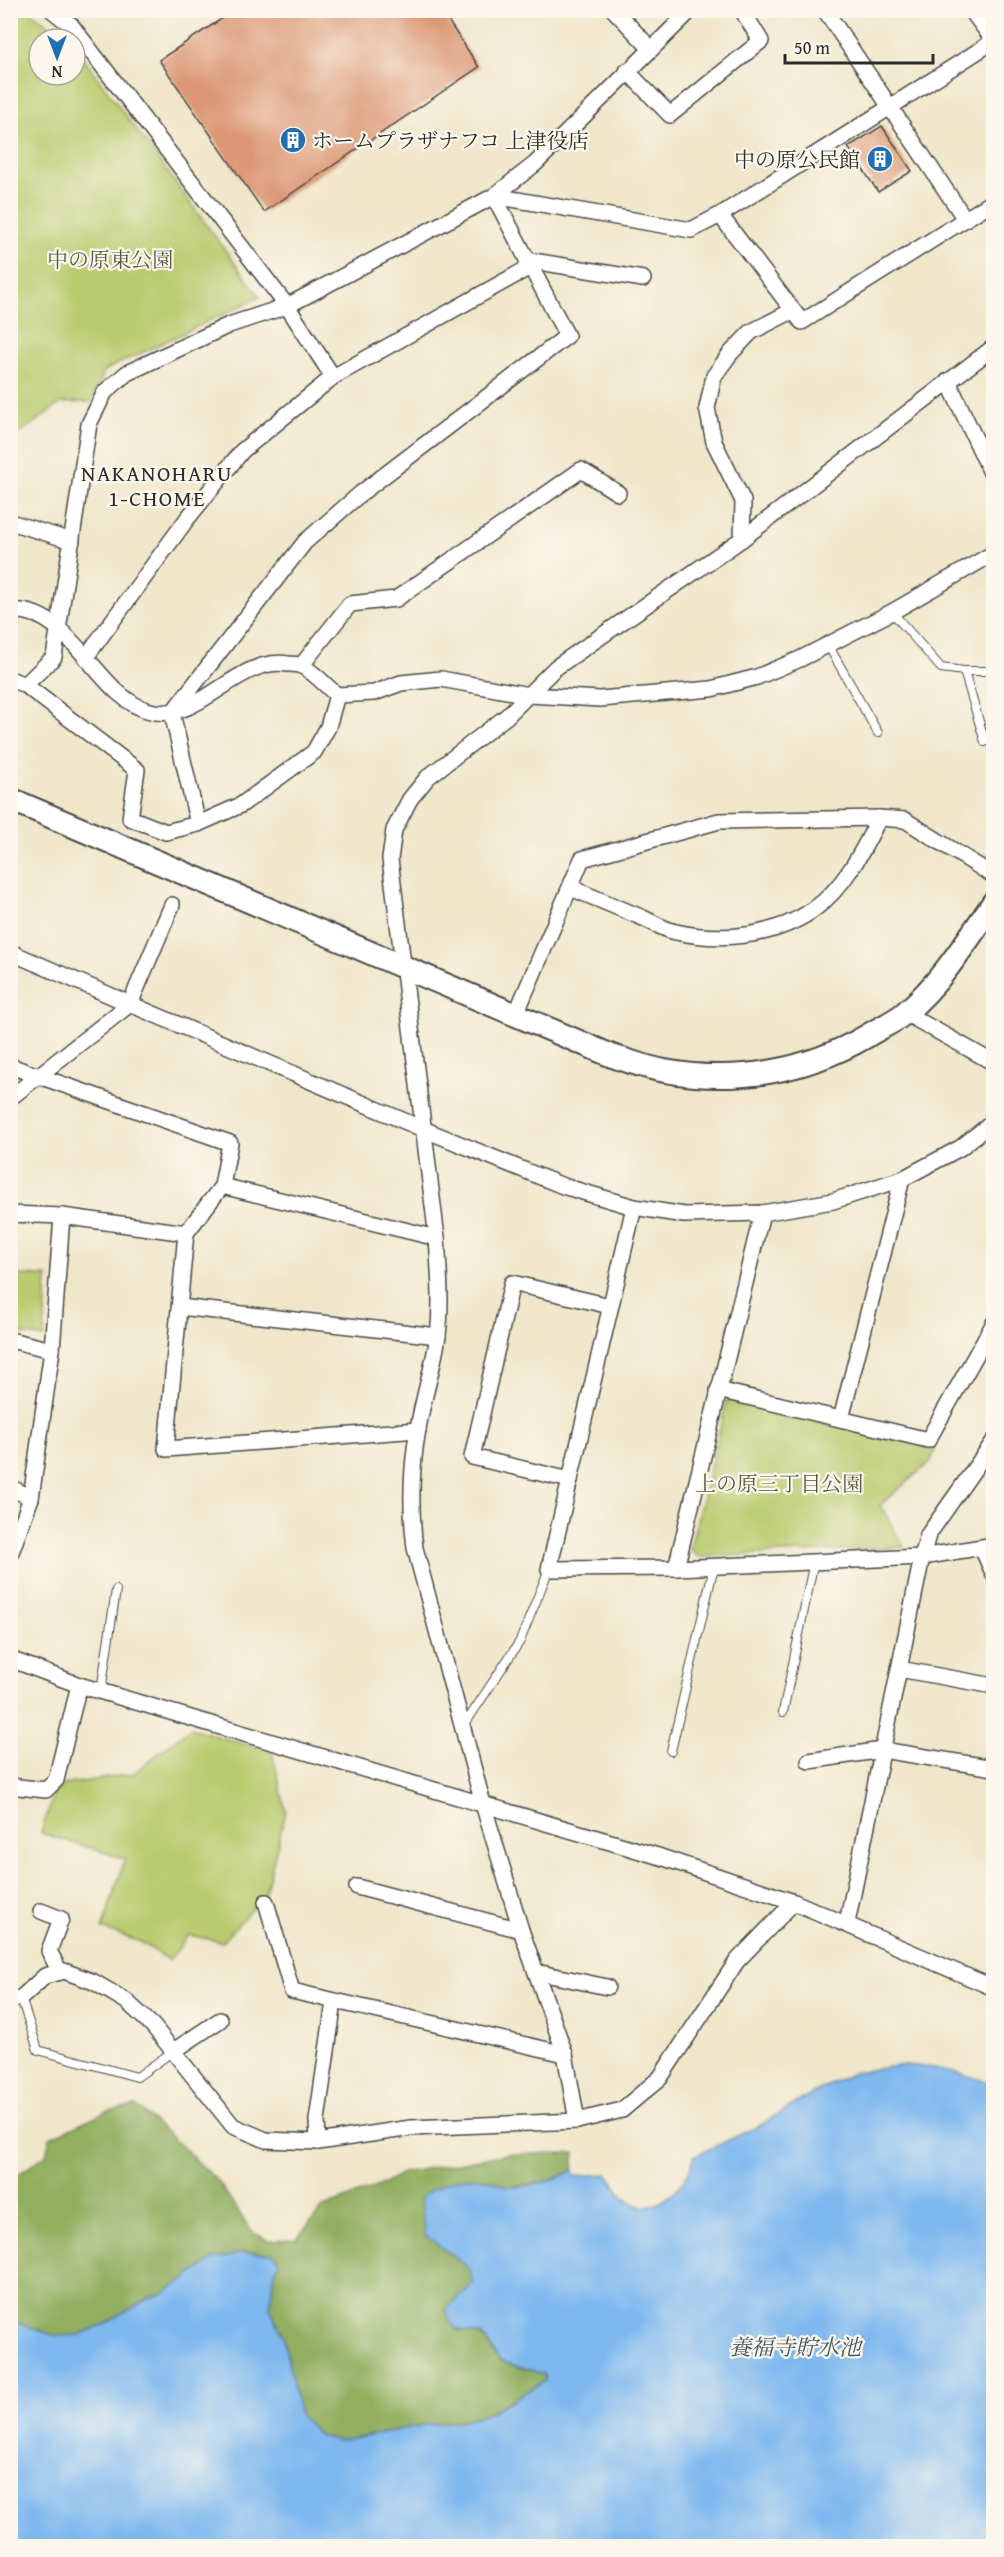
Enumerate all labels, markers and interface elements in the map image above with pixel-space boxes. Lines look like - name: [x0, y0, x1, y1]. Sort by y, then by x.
- north arrow: [27, 27, 87, 87]
- scale bar: [785, 27, 934, 65]
- text: 50 m: [794, 34, 830, 61]
- text: N: [51, 60, 62, 84]
- building icon: ホームプラザナフコ 上津役店: [278, 125, 308, 155]
- place label: ホームプラザナフコ 上津役店: [312, 125, 589, 156]
- place label: 中の原公民館: [734, 144, 860, 175]
- building icon: 中の原公民館: [865, 144, 895, 174]
- park label: 中の原東公園: [47, 244, 173, 275]
- district label: NAKANOHARU 1-CHOME: [81, 457, 233, 514]
- park label: 上の原三丁目公園: [695, 1468, 863, 1499]
- water label: 養福寺貯水池: [729, 2331, 864, 2363]

